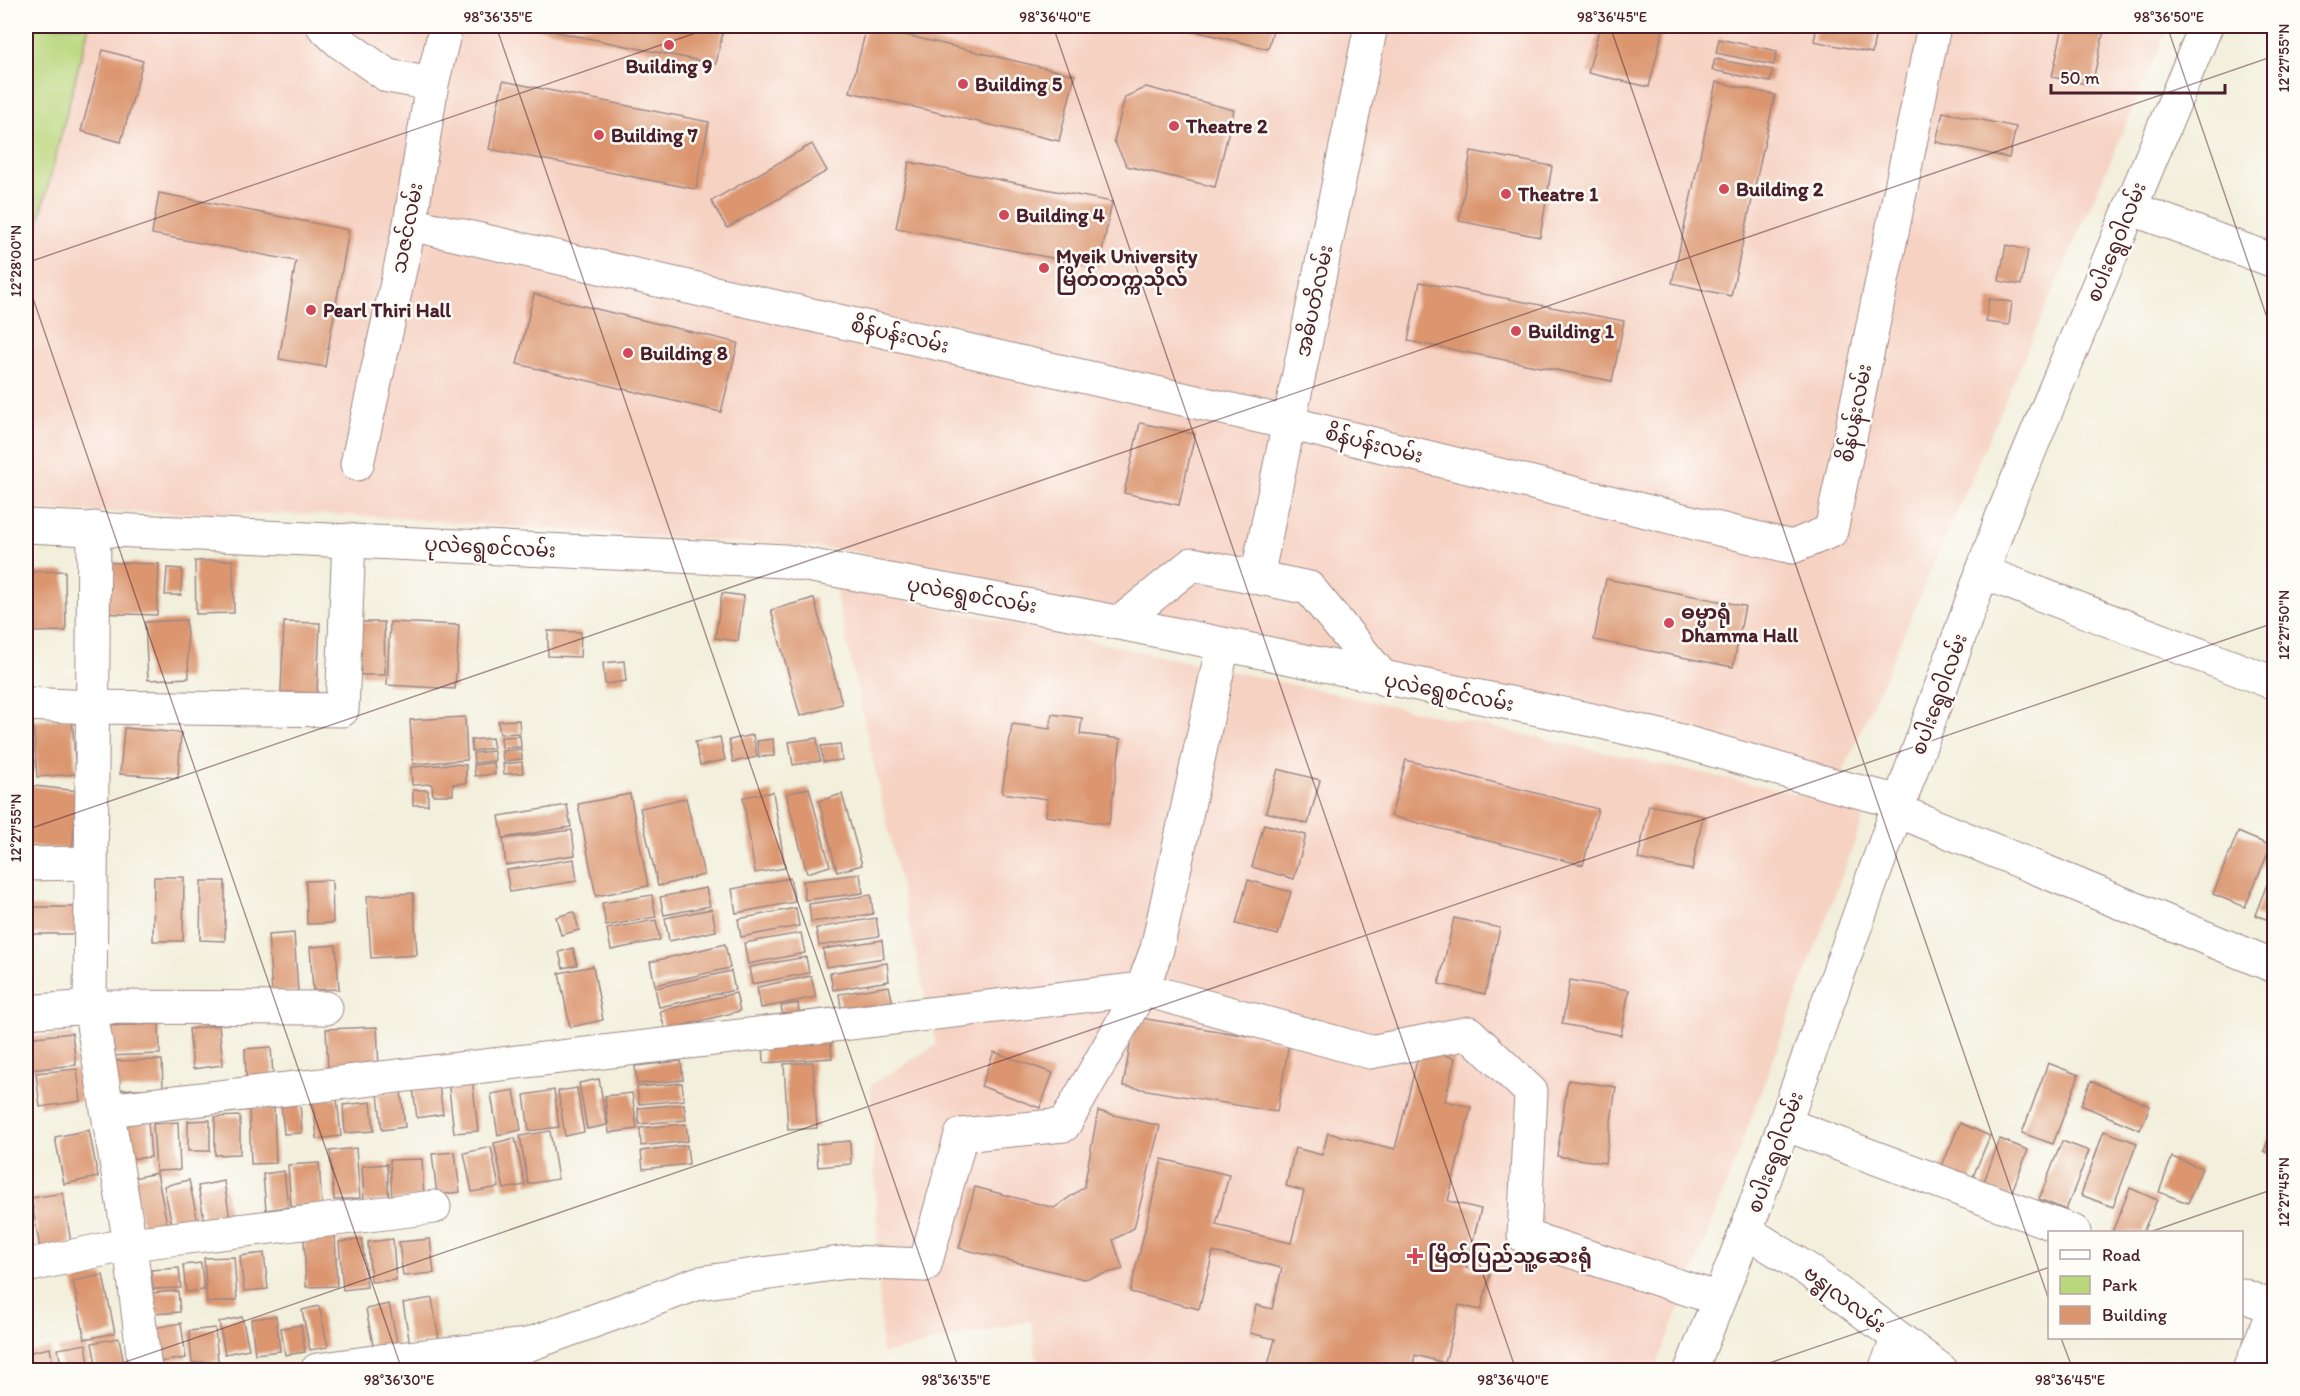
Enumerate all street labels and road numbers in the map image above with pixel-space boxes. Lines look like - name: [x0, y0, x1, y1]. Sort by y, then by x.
- street label: စပါးရွေဝါလမ်း: [2079, 178, 2155, 307]
- street label: သဇင်လမ်း: [384, 180, 428, 276]
- street label: အဓိပတိလမ်း: [1288, 242, 1338, 359]
- street label: စိန်ပန်းလမ်း: [848, 310, 952, 362]
- street label: စိန်ပန်းလမ်း: [1832, 361, 1880, 465]
- street label: စိန်ပန်းလမ်း: [1322, 418, 1426, 472]
- street label: ပုလဲရွေစင်လမ်း: [423, 530, 556, 567]
- street label: ပုလဲရွေစင်လမ်း: [904, 570, 1039, 623]
- street label: စပါးရွေဝါလမ်း: [1904, 629, 1976, 759]
- street label: ပုလဲရွေစင်လမ်း: [1381, 666, 1516, 721]
- street label: စပါးရွေဝါလမ်း: [1740, 1087, 1812, 1217]
- street label: ဗန္ဓုလလမ်း: [1796, 1259, 1892, 1341]

